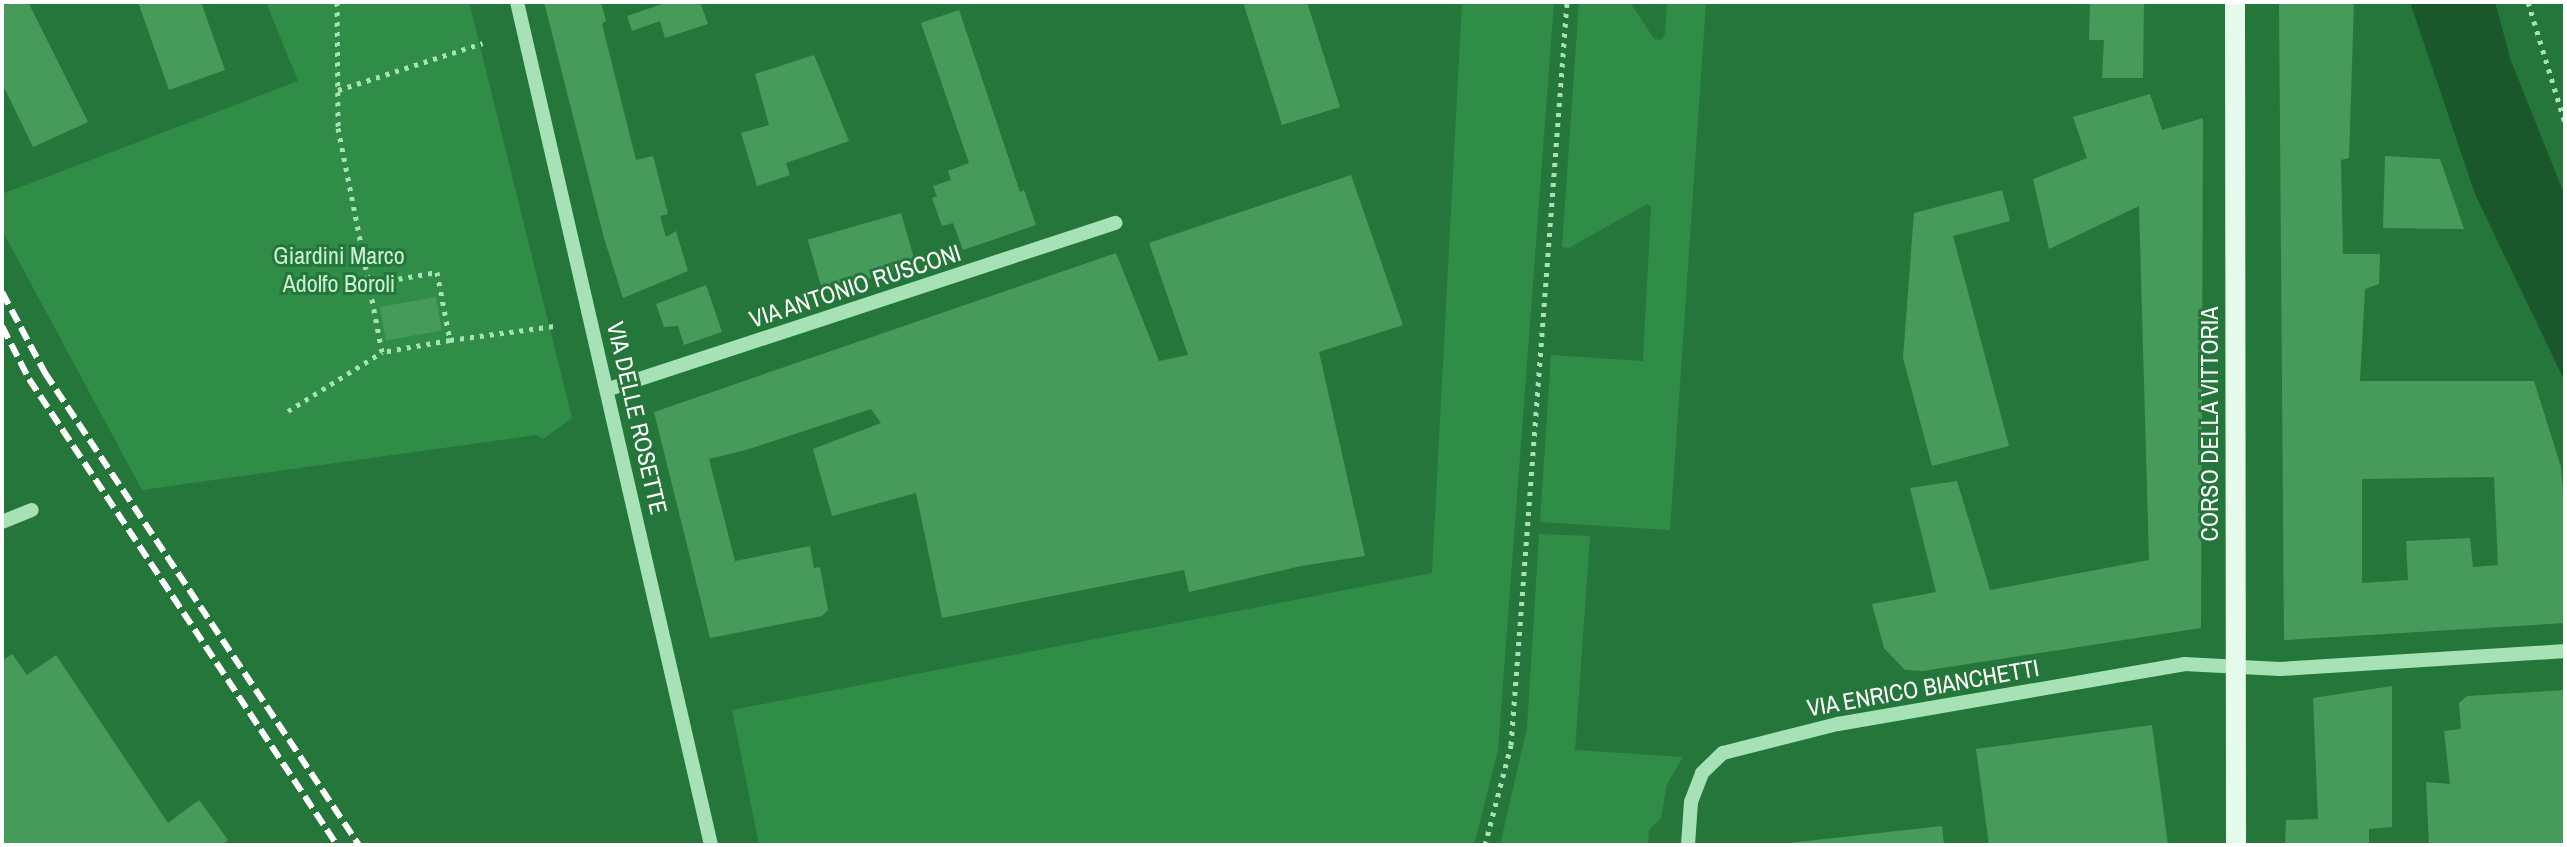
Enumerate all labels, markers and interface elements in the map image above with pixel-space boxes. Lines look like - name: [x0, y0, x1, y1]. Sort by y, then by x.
- street label: VIA ANTONIO RUSCONI: [745, 238, 965, 334]
- park label: Giardini Marco Adolfo Boroli: [273, 242, 405, 298]
- street label: CORSO DELLA VITTORIA: [2196, 306, 2224, 542]
- street label: VIA DELLE ROSETTE: [601, 318, 673, 518]
- street label: VIA ENRICO BIANCHETTI: [1804, 653, 2042, 723]

